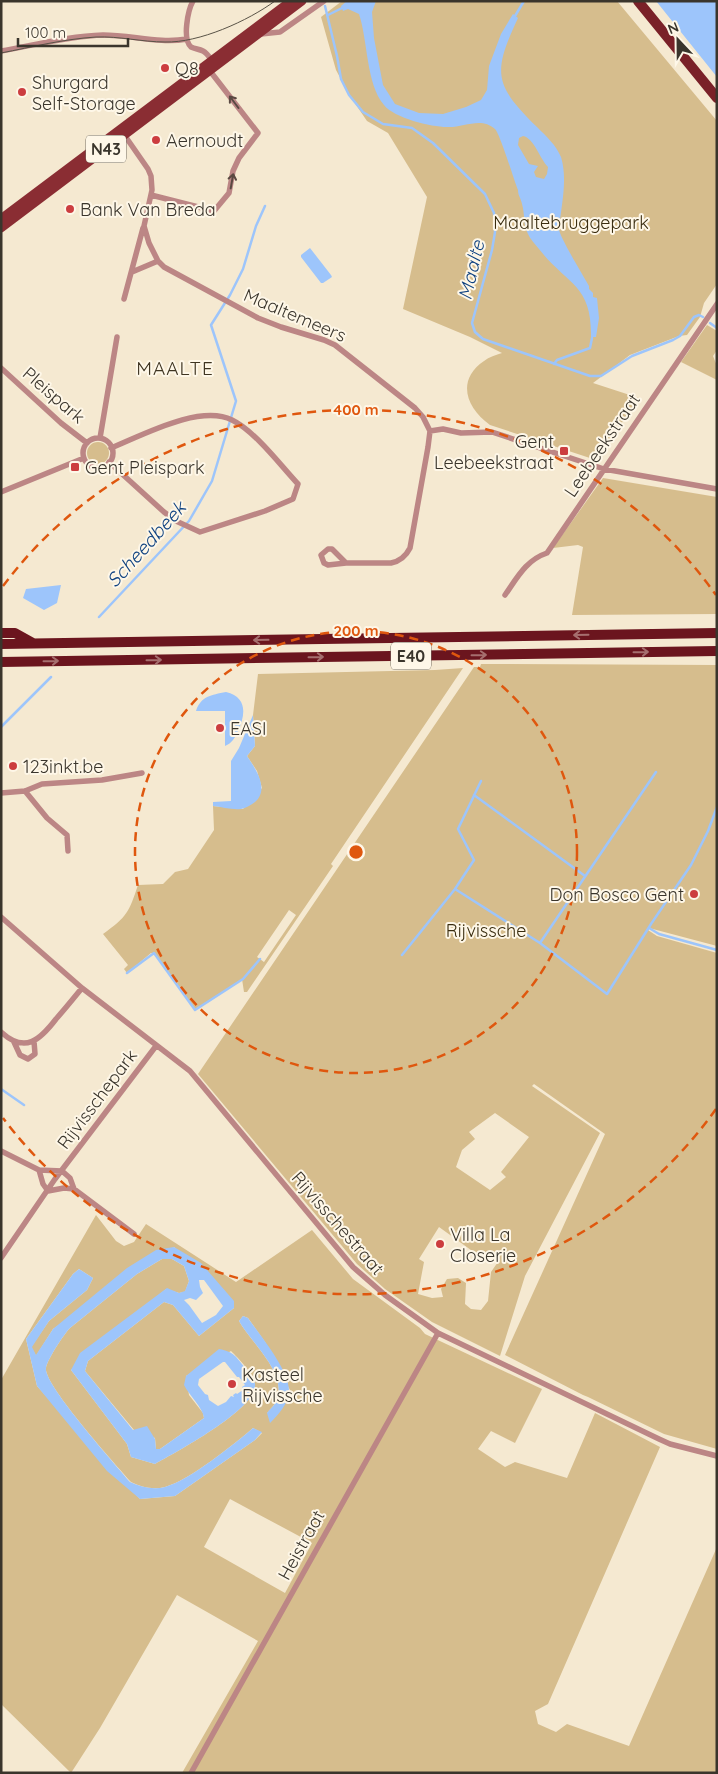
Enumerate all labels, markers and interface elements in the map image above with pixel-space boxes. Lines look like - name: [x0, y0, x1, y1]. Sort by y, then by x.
- scale bar: [18, 15, 128, 47]
- north arrow: [653, 15, 703, 65]
- text: N: [665, 18, 681, 38]
- text: 100 m: [25, 23, 66, 42]
- place label: Q8: [175, 57, 199, 80]
- marker: Q8: [159, 62, 171, 74]
- place label: Shurgard Self-Storage: [32, 71, 136, 115]
- marker: Shurgard Self-Storage: [16, 86, 28, 98]
- one-way arrow: [229, 95, 239, 109]
- place label: Aernoudt: [166, 129, 243, 152]
- marker: Aernoudt: [150, 134, 162, 146]
- road number: N43: [86, 136, 126, 162]
- one-way arrow: [227, 173, 237, 189]
- place label: Bank Van Breda: [80, 198, 216, 221]
- marker: Bank Van Breda: [64, 203, 76, 215]
- park label: Maaltebruggepark: [493, 211, 649, 234]
- water label: Maalte: [453, 237, 490, 302]
- street label: Maaltemeers: [240, 283, 350, 347]
- district label: MAALTE: [136, 356, 214, 380]
- street label: Pleispark: [18, 362, 90, 428]
- street label: Leebeekstraat: [559, 389, 645, 501]
- text: 400 m: [333, 400, 379, 419]
- place label: Gent Leebeekstraat: [434, 430, 554, 474]
- marker: Gent Leebeekstraat: [558, 445, 570, 457]
- place label: Gent Pleispark: [85, 456, 205, 479]
- marker: Gent Pleispark: [69, 461, 81, 473]
- water label: Scheedbeek: [101, 495, 192, 592]
- text: 200 m: [334, 621, 379, 640]
- one-way arrow: [573, 630, 589, 640]
- one-way arrow: [253, 635, 269, 645]
- road number: E40: [391, 642, 431, 669]
- one-way arrow: [633, 647, 649, 657]
- one-way arrow: [470, 650, 487, 660]
- one-way arrow: [308, 652, 324, 662]
- one-way arrow: [146, 655, 162, 665]
- one-way arrow: [42, 656, 59, 666]
- place label: EASI: [230, 717, 267, 740]
- marker: EASI: [214, 722, 226, 734]
- place label: 123inkt.be: [23, 755, 103, 778]
- marker: 123inkt.be: [7, 760, 19, 772]
- centre of rings: [347, 843, 365, 861]
- place label: Don Bosco Gent: [549, 883, 684, 906]
- marker: Don Bosco Gent: [688, 888, 700, 900]
- park label: Rijvissche: [446, 919, 526, 942]
- street label: Rijvisschepark: [52, 1045, 142, 1153]
- street label: Rijvisschestraat: [287, 1166, 389, 1280]
- place label: Villa La Closerie: [450, 1223, 516, 1267]
- marker: Villa La Closerie: [434, 1238, 446, 1250]
- place label: Kasteel Rijvissche: [242, 1363, 323, 1407]
- marker: Kasteel Rijvissche: [226, 1378, 238, 1390]
- street label: Heistraat: [272, 1506, 330, 1584]

